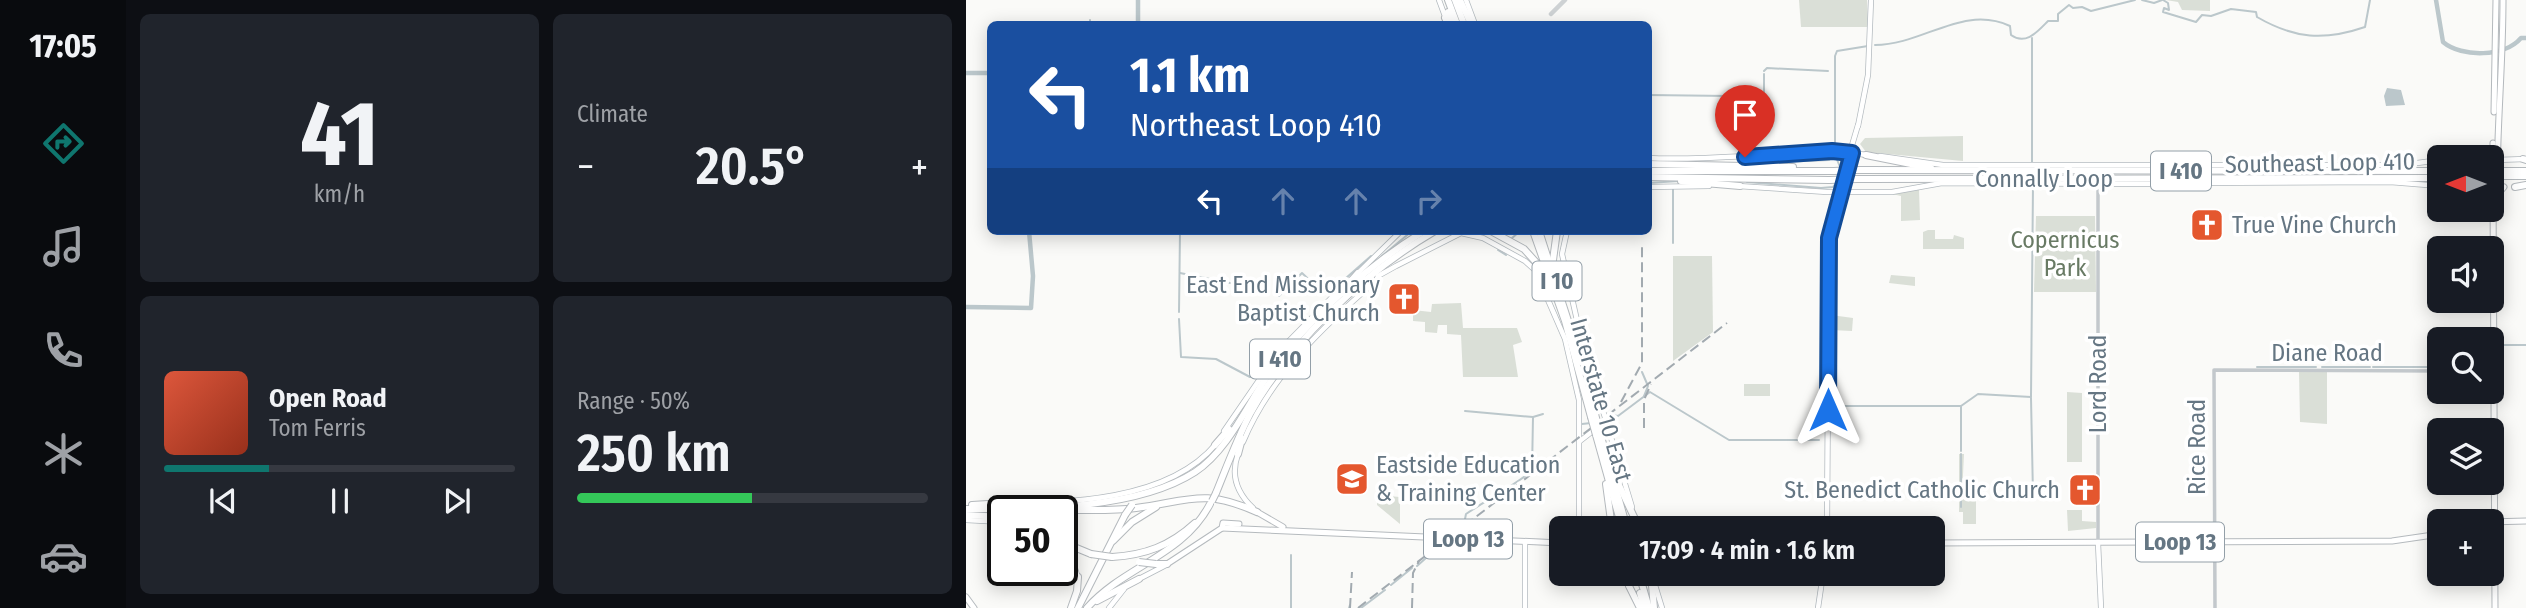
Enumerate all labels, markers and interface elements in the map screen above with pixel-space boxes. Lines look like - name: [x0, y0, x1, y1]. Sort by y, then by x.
- text: 17:05: [29, 27, 97, 65]
- text: 1.1 km: [1130, 46, 1250, 105]
- icon: left: [1015, 49, 1106, 140]
- text: 41: [300, 80, 379, 189]
- pin: [1715, 85, 1775, 157]
- icon: arrive: [1726, 96, 1764, 134]
- text: Climate: [577, 100, 648, 128]
- text: Northeast Loop 410: [1130, 106, 1382, 144]
- icon: directions: [39, 119, 88, 168]
- text: 20.5°: [696, 135, 809, 198]
- text: −: [577, 144, 594, 190]
- text: +: [911, 144, 928, 190]
- north arrow: [2427, 145, 2504, 222]
- map controls: [2427, 145, 2504, 586]
- street label: Southeast Loop 410: [2225, 147, 2415, 179]
- road number: I 410: [2151, 152, 2211, 190]
- street label: Connally Loop: [1975, 165, 2113, 193]
- text: km/h: [314, 180, 365, 208]
- icon: left: [1191, 182, 1229, 220]
- icon: ahead: [1264, 182, 1302, 220]
- icon: ahead: [1337, 182, 1375, 220]
- icon: right: [1410, 182, 1448, 220]
- church icon: True Vine Church: [2188, 206, 2226, 244]
- place label: True Vine Church: [2232, 211, 2397, 239]
- icon: music: [39, 222, 88, 271]
- park label: Copernicus Park: [2011, 226, 2119, 282]
- button: sound: [2427, 236, 2504, 313]
- road number: I 10: [1532, 262, 1582, 300]
- place label: East End Missionary Baptist Church: [1186, 271, 1380, 327]
- church icon: East End Missionary Baptist Church: [1385, 280, 1423, 318]
- street label: Interstate 10 East: [1564, 315, 1638, 485]
- icon: phone: [39, 326, 88, 375]
- button: search: [2427, 327, 2504, 404]
- street label: Lord Road: [2084, 335, 2112, 433]
- street label: Diane Road: [2271, 339, 2383, 367]
- road number: I 410: [1250, 340, 1310, 378]
- position arrow: [1791, 373, 1865, 447]
- text: Open Road: [269, 383, 387, 414]
- text: Range · 50%: [577, 387, 690, 415]
- street label: Rice Road: [2183, 399, 2211, 495]
- text: Tom Ferris: [269, 414, 366, 442]
- button: layers: [2427, 418, 2504, 495]
- text: 250 km: [577, 422, 731, 485]
- icon: climate: [39, 429, 88, 478]
- place label: Eastside Education & Training Center: [1376, 451, 1560, 507]
- school or university icon: Eastside Education & Training Center: [1333, 460, 1371, 498]
- church icon: St. Benedict Catholic Church: [2066, 471, 2104, 509]
- place label: St. Benedict Catholic Church: [1784, 476, 2060, 504]
- icon: previous: [204, 482, 242, 520]
- icon: pause: [321, 482, 359, 520]
- icon: next: [438, 482, 476, 520]
- speed limit sign: 50: [987, 495, 1078, 586]
- button: +: [2427, 509, 2504, 586]
- road number: Loop 13: [1424, 520, 1512, 558]
- road number: Loop 13: [2136, 522, 2224, 562]
- icon: car: [39, 532, 88, 581]
- text: 17:09 · 4 min · 1.6 km: [1639, 535, 1855, 566]

